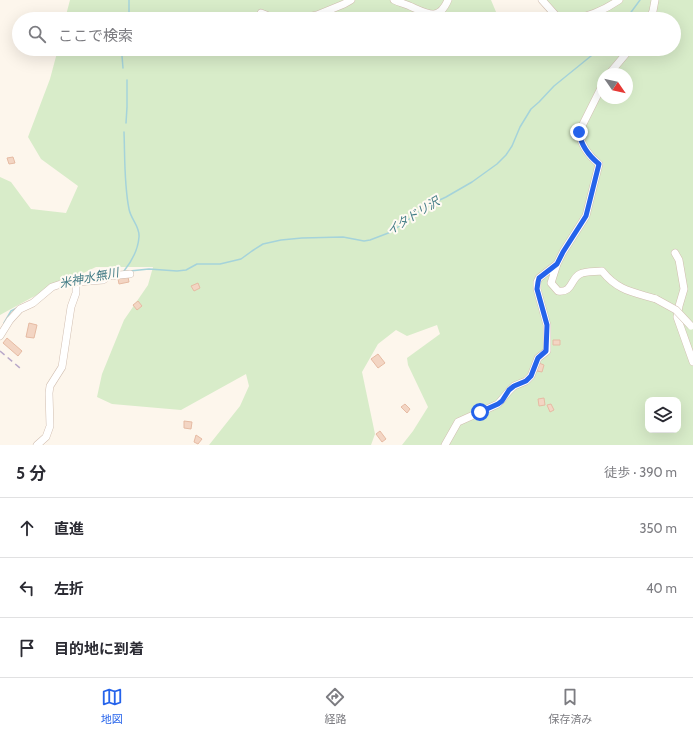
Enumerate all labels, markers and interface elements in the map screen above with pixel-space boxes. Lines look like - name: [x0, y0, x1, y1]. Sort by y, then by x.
- search box: [12, 12, 681, 56]
- icon: search: [26, 23, 48, 45]
- text: ここで検索: [58, 27, 133, 45]
- north arrow: [597, 68, 633, 104]
- route end: [570, 123, 588, 141]
- water label: イタドリ沢: [384, 192, 444, 238]
- water label: 米神水無川: [58, 264, 122, 291]
- map controls: [645, 397, 681, 433]
- button: layers: [645, 397, 681, 433]
- route start: [471, 403, 489, 421]
- text: 5 分: [16, 463, 46, 483]
- text: 徒歩 · 390 m: [604, 464, 677, 480]
- icon: ahead: [16, 517, 38, 539]
- text: 直進: [54, 520, 84, 538]
- text: 350 m: [640, 520, 677, 536]
- icon: left: [16, 577, 38, 599]
- text: 左折: [54, 580, 84, 598]
- text: 40 m: [646, 580, 677, 596]
- icon: arrive: [16, 637, 38, 659]
- text: 目的地に到着: [54, 640, 144, 658]
- tab: 地図: [101, 686, 123, 726]
- tab: 経路: [324, 686, 346, 726]
- tab: 保存済み: [548, 686, 592, 726]

